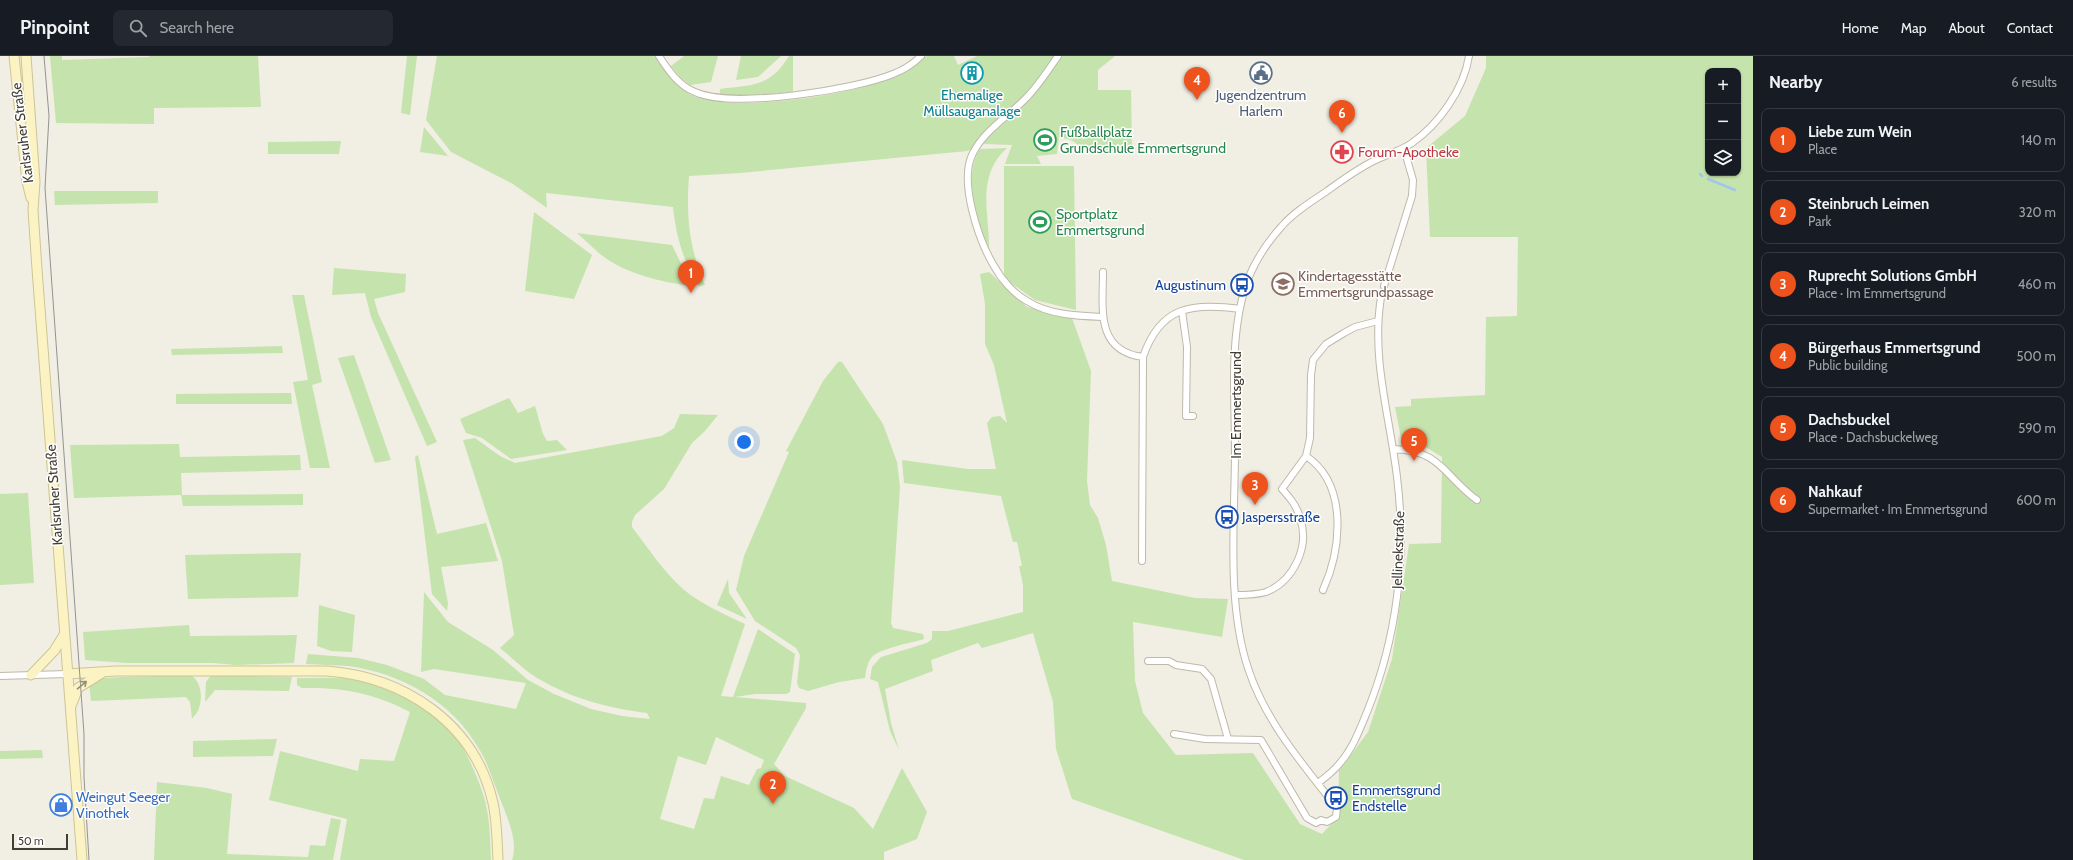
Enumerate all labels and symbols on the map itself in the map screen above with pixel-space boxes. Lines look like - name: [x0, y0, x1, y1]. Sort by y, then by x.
- building icon: Ehemalige Müllsauganalage: [959, 60, 985, 86]
- public building icon: Jugendzentrum Harlem: [1248, 60, 1274, 86]
- pin: 4: [1184, 67, 1210, 100]
- street label: Karlsruher Straße: [7, 82, 37, 184]
- place label: Ehemalige Müllsauganalage: [923, 86, 1021, 120]
- place label: Jugendzentrum Harlem: [1215, 86, 1306, 120]
- pin: 6: [1329, 100, 1355, 133]
- place label: Fußballplatz Grundschule Emmertsgrund: [1060, 123, 1226, 157]
- sports icon: Fußballplatz Grundschule Emmertsgrund: [1032, 127, 1058, 153]
- pharmacy icon: Forum-Apotheke: [1329, 139, 1355, 165]
- place label: Forum-Apotheke: [1358, 143, 1459, 161]
- place label: Sportplatz Emmertsgrund: [1056, 205, 1145, 239]
- sports icon: Sportplatz Emmertsgrund: [1027, 209, 1053, 235]
- pin: 1: [678, 260, 704, 293]
- place label: Kindertagesstätte Emmertsgrundpassage: [1298, 267, 1434, 301]
- school or university icon: Kindertagesstätte Emmertsgrundpassage: [1270, 271, 1296, 297]
- bus stop icon: Augustinum: [1229, 272, 1255, 298]
- place label: Augustinum: [1155, 276, 1226, 294]
- street label: Im Emmertsgrund: [1227, 351, 1245, 459]
- pin: 5: [1401, 428, 1427, 461]
- your location: [734, 432, 754, 452]
- street label: Karlsruher Straße: [41, 444, 67, 546]
- pin: 3: [1242, 472, 1268, 505]
- bus stop icon: Jaspersstraße: [1214, 504, 1240, 530]
- place label: Jaspersstraße: [1241, 508, 1320, 526]
- street label: Jellinekstraße: [1388, 511, 1408, 590]
- one-way arrow: [77, 681, 88, 690]
- pin: 2: [760, 771, 786, 804]
- place label: Emmertsgrund Endstelle: [1352, 781, 1441, 815]
- bus stop icon: Emmertsgrund Endstelle: [1323, 785, 1349, 811]
- place label: Weingut Seeger Vinothek: [76, 788, 170, 822]
- shop icon: Weingut Seeger Vinothek: [48, 792, 74, 818]
- scale bar: [12, 832, 68, 851]

